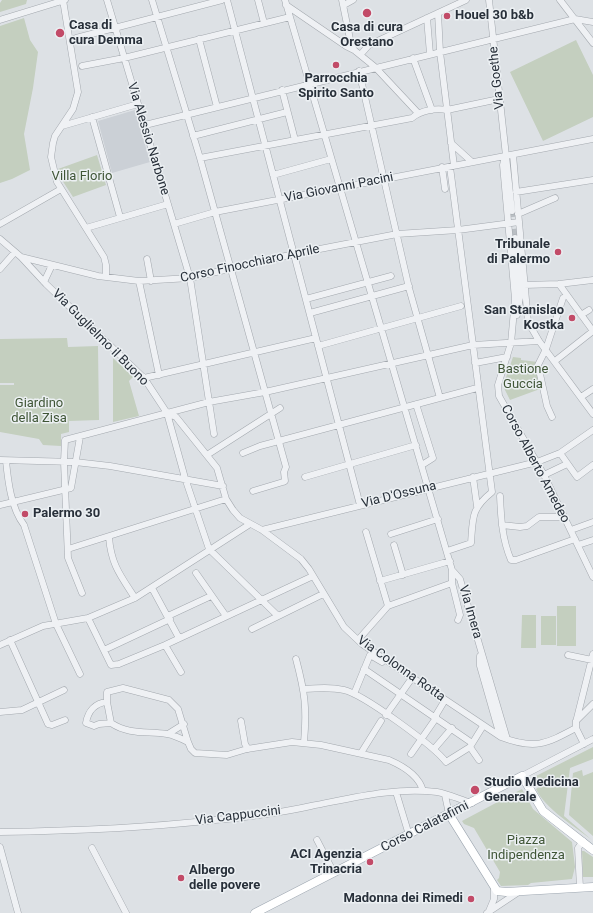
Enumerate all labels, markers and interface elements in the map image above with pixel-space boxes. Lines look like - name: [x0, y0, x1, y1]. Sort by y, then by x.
- marker: Casa di cura Orestano: [361, 7, 373, 19]
- place label: Houel 30 b&b: [455, 8, 534, 24]
- marker: Houel 30 b&b: [442, 11, 452, 21]
- place label: Casa di cura Demma: [69, 18, 143, 49]
- place label: Casa di cura Orestano: [331, 20, 403, 51]
- marker: Casa di cura Demma: [54, 27, 66, 39]
- street label: Via Goethe: [486, 46, 508, 110]
- marker: Parrocchia Spirito Santo: [331, 60, 341, 70]
- place label: Parrocchia Spirito Santo: [298, 71, 374, 102]
- street label: Via Alessio Narbone: [123, 81, 173, 197]
- park label: Villa Florio: [52, 169, 112, 185]
- street label: Via Giovanni Pacini: [283, 170, 395, 206]
- place label: Tribunale di Palermo: [487, 237, 550, 268]
- street label: Corso Finocchiaro Aprile: [179, 242, 321, 286]
- marker: Tribunale di Palermo: [553, 247, 563, 257]
- street label: Via Guglielmo il Buono: [48, 286, 152, 390]
- place label: San Stanislao Kostka: [484, 303, 564, 334]
- marker: San Stanislao Kostka: [567, 313, 577, 323]
- park label: Bastione Guccia: [498, 362, 548, 393]
- park label: Giardino della Zisa: [11, 396, 67, 427]
- street label: Corso Alberto Amedeo: [497, 402, 573, 526]
- street label: Via D'Ossuna: [360, 478, 438, 512]
- place label: Palermo 30: [33, 506, 100, 522]
- marker: Palermo 30: [20, 509, 30, 519]
- street label: Via Imera: [455, 584, 485, 640]
- street label: Via Colonna Rotta: [354, 633, 448, 705]
- place label: Studio Medicina Generale: [484, 775, 579, 806]
- marker: Studio Medicina Generale: [469, 784, 481, 796]
- street label: Corso Calatafimi: [378, 798, 472, 856]
- street label: Via Cappuccini: [194, 803, 282, 829]
- park label: Piazza Indipendenza: [487, 833, 565, 864]
- place label: ACI Agenzia Trinacria: [290, 847, 362, 878]
- marker: ACI Agenzia Trinacria: [365, 857, 375, 867]
- place label: Albergo delle povere: [189, 863, 260, 894]
- marker: Albergo delle povere: [176, 873, 186, 883]
- place label: Madonna dei Rimedi: [343, 891, 463, 907]
- marker: Madonna dei Rimedi: [466, 894, 476, 904]

